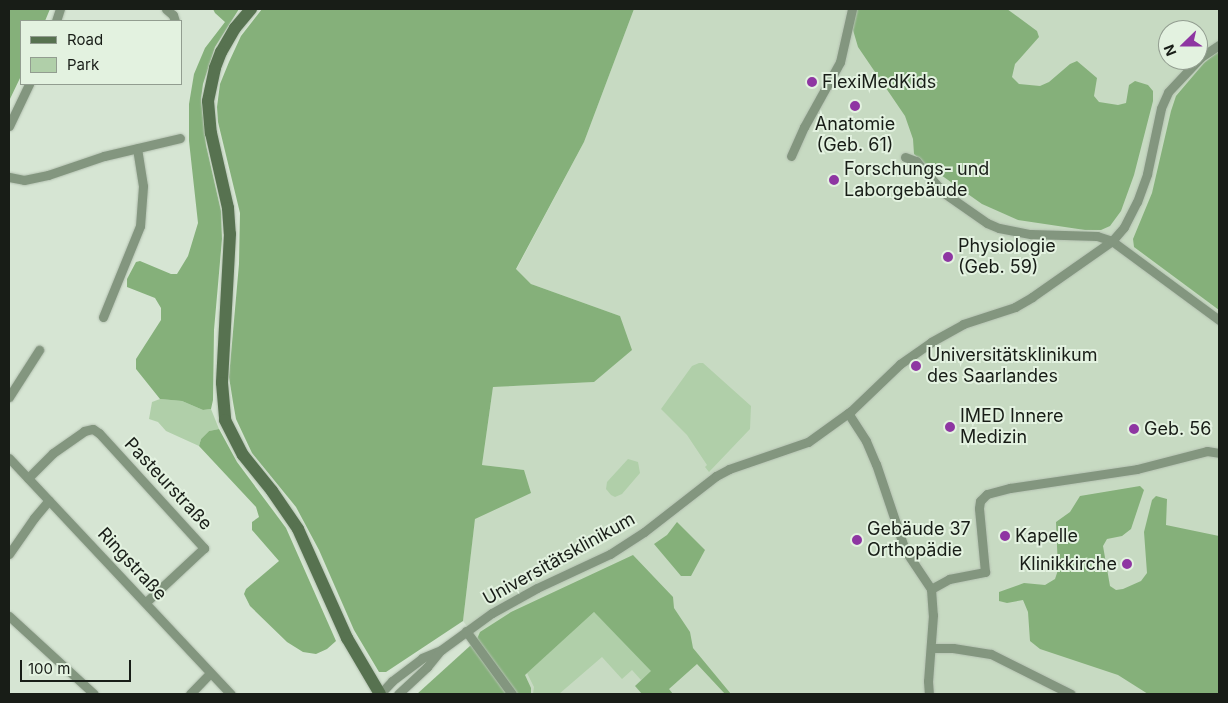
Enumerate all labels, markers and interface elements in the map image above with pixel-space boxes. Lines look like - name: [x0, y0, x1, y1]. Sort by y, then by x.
- legend: [20, 20, 182, 85]
- north arrow: [1158, 20, 1208, 70]
- text: Road: [67, 30, 103, 49]
- text: N: [1160, 42, 1179, 59]
- text: Park: [67, 55, 99, 74]
- place label: FlexiMedKids: [822, 71, 936, 93]
- marker: FlexiMedKids: [806, 76, 818, 88]
- marker: Anatomie (Geb. 61): [849, 100, 861, 112]
- place label: Anatomie (Geb. 61): [815, 114, 895, 156]
- place label: Forschungs- und Laborgebäude: [844, 159, 989, 202]
- marker: Forschungs- und Laborgebäude: [828, 174, 840, 186]
- place label: Physiologie (Geb. 59): [958, 236, 1056, 278]
- marker: Physiologie (Geb. 59): [942, 251, 954, 263]
- place label: Universitätsklinikum des Saarlandes: [927, 345, 1097, 388]
- marker: Universitätsklinikum des Saarlandes: [909, 359, 923, 373]
- place label: IMED Innere Medizin: [960, 406, 1064, 448]
- place label: Geb. 56: [1144, 418, 1211, 440]
- marker: IMED Innere Medizin: [944, 421, 956, 433]
- marker: Geb. 56: [1128, 423, 1140, 435]
- street label: Pasteurstraße: [120, 433, 216, 535]
- street label: Universitätsklinikum: [479, 508, 639, 610]
- place label: Gebäude 37 Orthopädie: [867, 519, 971, 562]
- street label: Ringstraße: [93, 523, 171, 605]
- place label: Kapelle: [1015, 525, 1078, 547]
- marker: Kapelle: [999, 530, 1011, 542]
- marker: Gebäude 37 Orthopädie: [851, 534, 863, 546]
- place label: Klinikkirche: [1019, 553, 1117, 575]
- marker: Klinikkirche: [1121, 558, 1133, 570]
- scale bar: [22, 650, 134, 682]
- text: 100 m: [28, 659, 70, 678]

